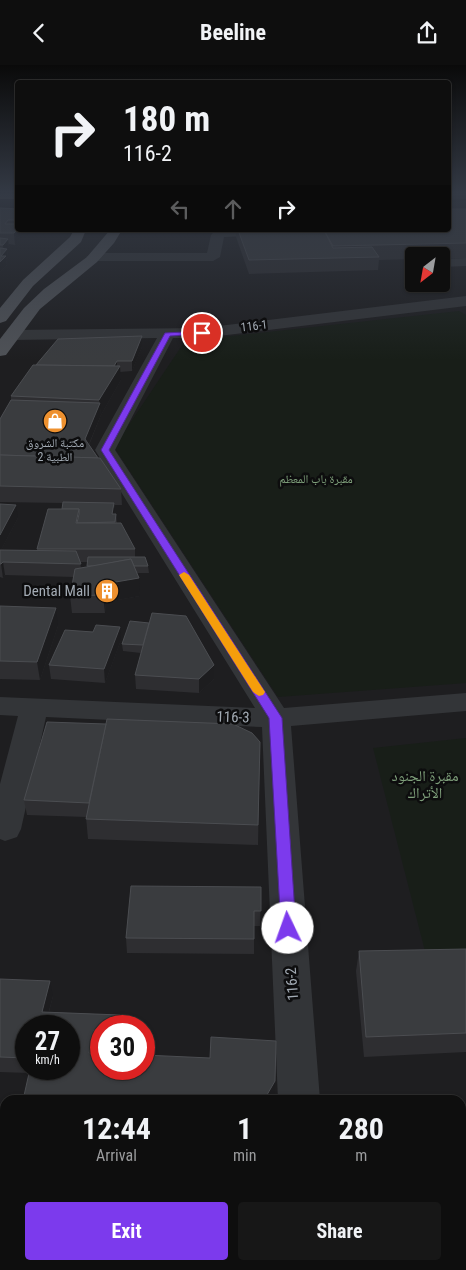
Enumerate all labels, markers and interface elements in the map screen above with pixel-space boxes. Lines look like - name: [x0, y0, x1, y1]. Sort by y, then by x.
- icon: back: [25, 19, 53, 47]
- icon: share: [413, 19, 441, 47]
- text: Beeline: [200, 20, 266, 45]
- text: 180 m: [123, 99, 210, 140]
- icon: right: [40, 100, 105, 165]
- text: 116-2: [123, 141, 172, 166]
- icon: left: [166, 195, 194, 223]
- icon: ahead: [219, 195, 247, 223]
- icon: right: [272, 195, 300, 223]
- north arrow: [405, 247, 450, 293]
- map controls: [405, 247, 450, 292]
- pin: [181, 312, 223, 354]
- street label: 116-1: [240, 317, 268, 335]
- icon: arrive: [188, 319, 216, 347]
- shop icon: مكتبة الشروق الطبية 2: [42, 408, 68, 434]
- place label: مكتبة الشروق الطبية 2: [26, 436, 84, 464]
- park label: مقبرة باب المعظم: [279, 472, 353, 487]
- building icon: Dental Mall: [94, 578, 120, 604]
- place label: Dental Mall: [23, 582, 90, 600]
- street label: 116-3: [216, 707, 250, 727]
- park label: مقبرة الجنود الأتراك: [392, 767, 459, 802]
- position arrow: [261, 901, 313, 953]
- street label: 116-2: [282, 967, 302, 1001]
- speed limit sign: 30: [90, 1015, 155, 1080]
- text: 27: [35, 1027, 60, 1056]
- text: km/h: [35, 1053, 60, 1067]
- text: 12:44: [82, 1111, 151, 1146]
- text: 1: [237, 1111, 252, 1146]
- text: 280: [338, 1111, 384, 1146]
- text: Arrival: [96, 1146, 137, 1165]
- text: min: [233, 1146, 256, 1165]
- text: m: [355, 1146, 367, 1165]
- button: Exit: [25, 1202, 228, 1260]
- button: Share: [238, 1202, 441, 1260]

